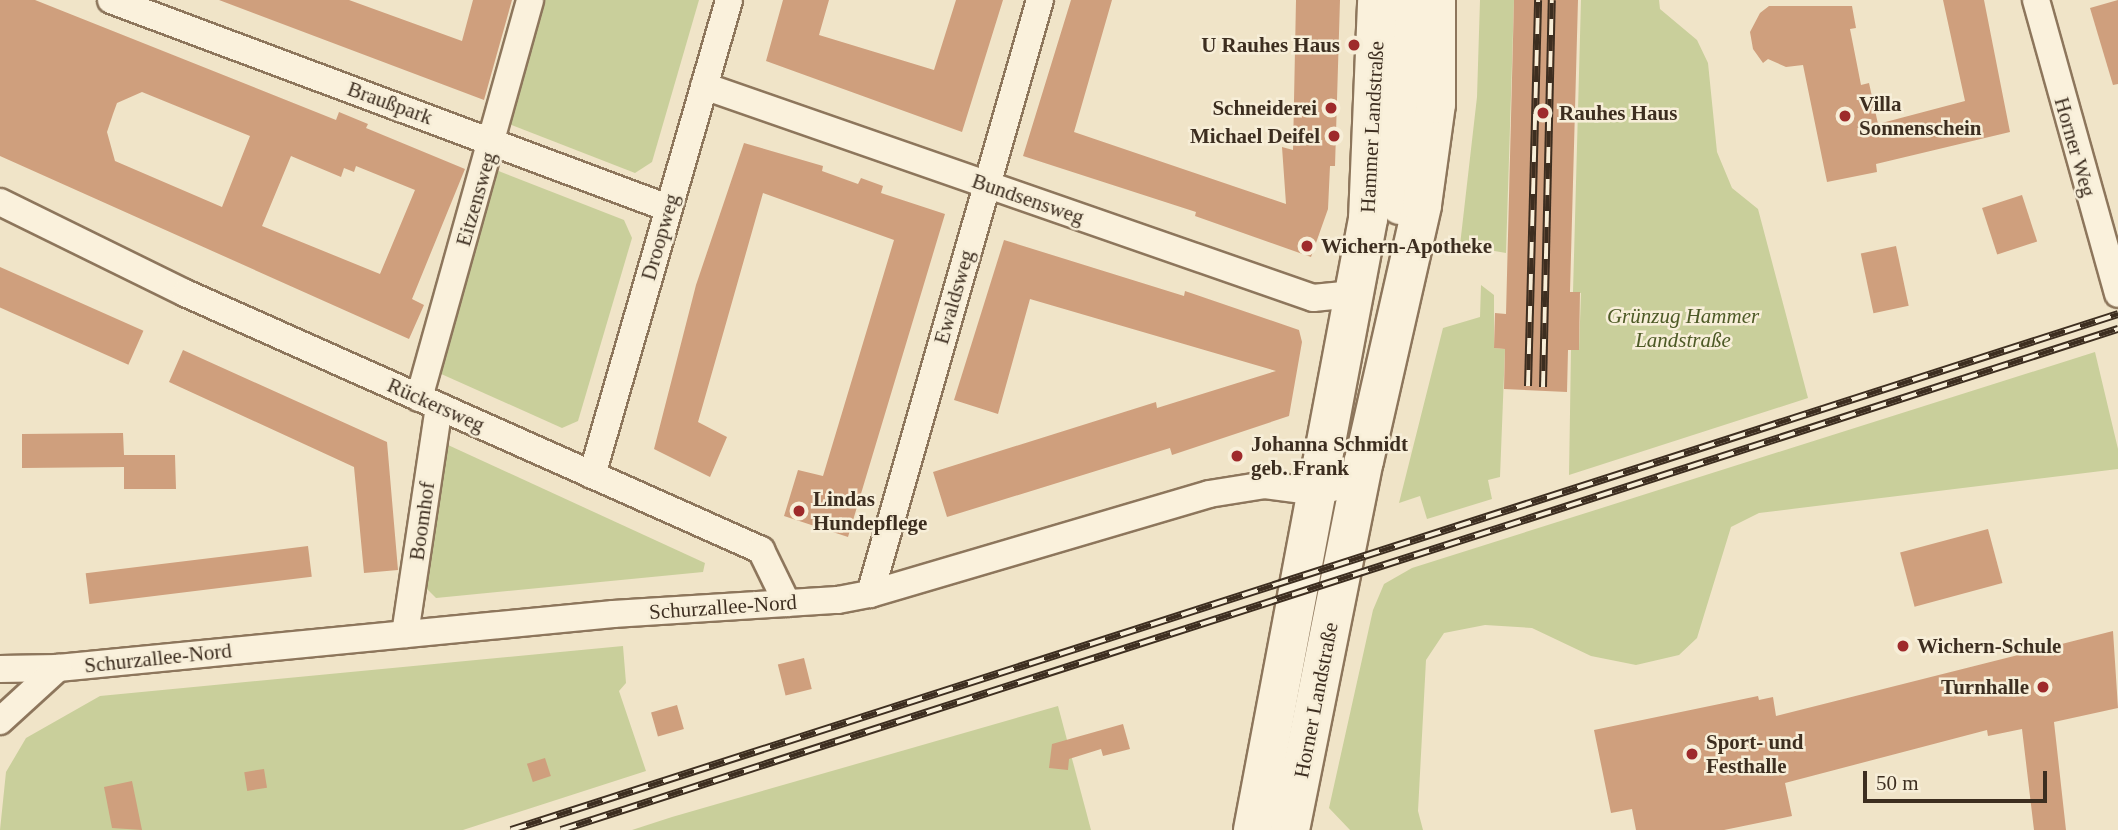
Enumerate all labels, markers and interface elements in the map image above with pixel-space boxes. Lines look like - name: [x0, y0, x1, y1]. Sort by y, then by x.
- place label: U Rauhes Haus: [1201, 32, 1340, 58]
- marker: U Rauhes Haus: [1346, 37, 1362, 53]
- street label: Hammer Landstraße: [1355, 40, 1389, 214]
- street label: Braußpark: [344, 76, 436, 130]
- place label: Villa Sonnenschein: [1859, 91, 1982, 141]
- street label: Horner Weg: [2049, 94, 2101, 200]
- place label: Schneiderei: [1212, 95, 1317, 121]
- marker: Schneiderei: [1323, 100, 1339, 116]
- place label: Rauhes Haus: [1559, 100, 1677, 126]
- marker: Rauhes Haus: [1533, 103, 1553, 123]
- marker: Villa Sonnenschein: [1837, 108, 1853, 124]
- place label: Michael Deifel: [1190, 123, 1320, 149]
- marker: Michael Deifel: [1326, 128, 1342, 144]
- street label: Eitzensweg: [451, 149, 501, 249]
- street label: Bundsensweg: [969, 168, 1087, 230]
- street label: Droopweg: [636, 191, 684, 283]
- place label: Wichern-Apotheke: [1321, 233, 1492, 259]
- marker: Wichern-Apotheke: [1299, 238, 1315, 254]
- street label: Ewaldsweg: [929, 247, 979, 347]
- park label: Grünzug Hammer Landstraße: [1607, 303, 1759, 353]
- street label: Rückersweg: [383, 372, 489, 438]
- place label: Johanna Schmidt geb. Frank: [1251, 431, 1408, 481]
- marker: Johanna Schmidt geb. Frank: [1229, 448, 1245, 464]
- street label: Boomhof: [404, 480, 440, 562]
- place label: Lindas Hundepflege: [813, 486, 927, 536]
- marker: Lindas Hundepflege: [791, 503, 807, 519]
- street label: Schurzallee-Nord: [648, 589, 798, 625]
- street label: Horner Landstraße: [1289, 620, 1343, 780]
- place label: Wichern-Schule: [1917, 633, 2061, 659]
- street label: Schurzallee-Nord: [83, 638, 233, 678]
- marker: Wichern-Schule: [1895, 638, 1911, 654]
- place label: Turnhalle: [1941, 674, 2029, 700]
- marker: Turnhalle: [2035, 679, 2051, 695]
- place label: Sport- und Festhalle: [1706, 729, 1803, 779]
- marker: Sport- und Festhalle: [1684, 746, 1700, 762]
- scale bar: [1866, 756, 2050, 800]
- text: 50 m: [1876, 771, 1919, 795]

